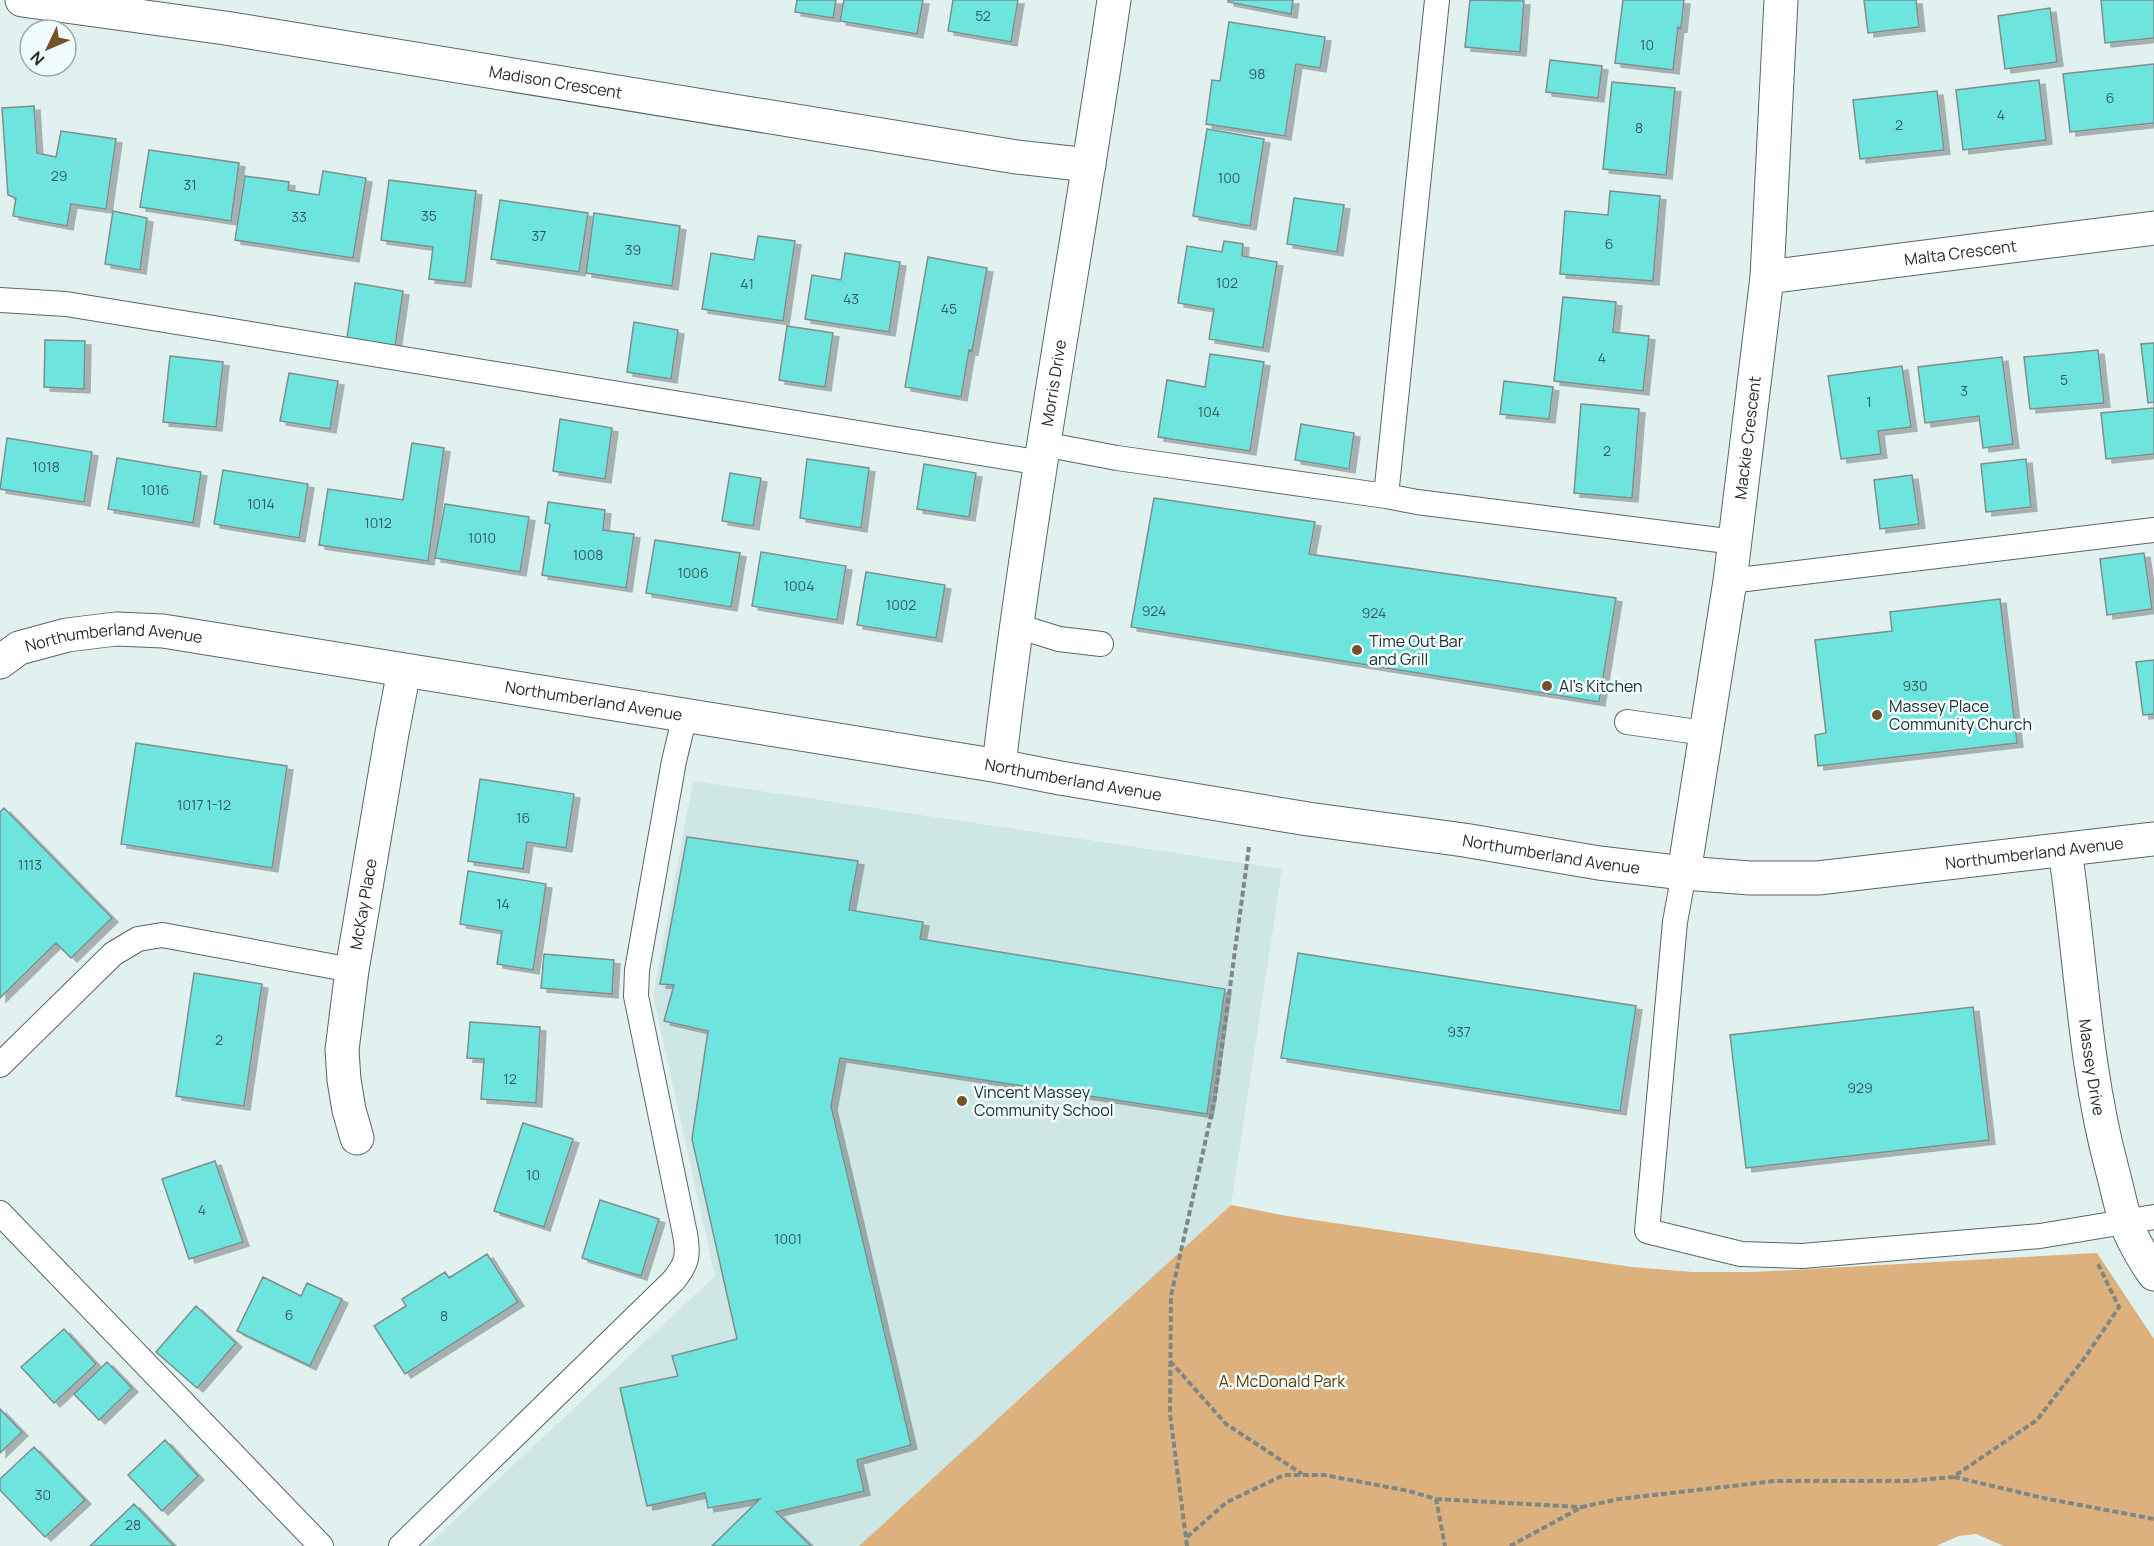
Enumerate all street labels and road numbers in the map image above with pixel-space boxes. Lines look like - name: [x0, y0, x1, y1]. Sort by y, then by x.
- street label: Madison Crescent: [487, 60, 624, 104]
- street label: Malta Crescent: [1903, 234, 2018, 271]
- street label: Morris Drive: [1036, 338, 1071, 428]
- street label: Mackie Crescent: [1729, 375, 1766, 501]
- street label: Northumberland Avenue: [23, 618, 204, 657]
- street label: Northumberland Avenue: [503, 675, 684, 726]
- street label: Northumberland Avenue: [983, 753, 1163, 806]
- street label: Northumberland Avenue: [1461, 829, 1641, 879]
- street label: Northumberland Avenue: [1944, 832, 2125, 874]
- street label: McKay Place: [345, 857, 382, 951]
- street label: Massey Drive: [2074, 1018, 2110, 1117]

